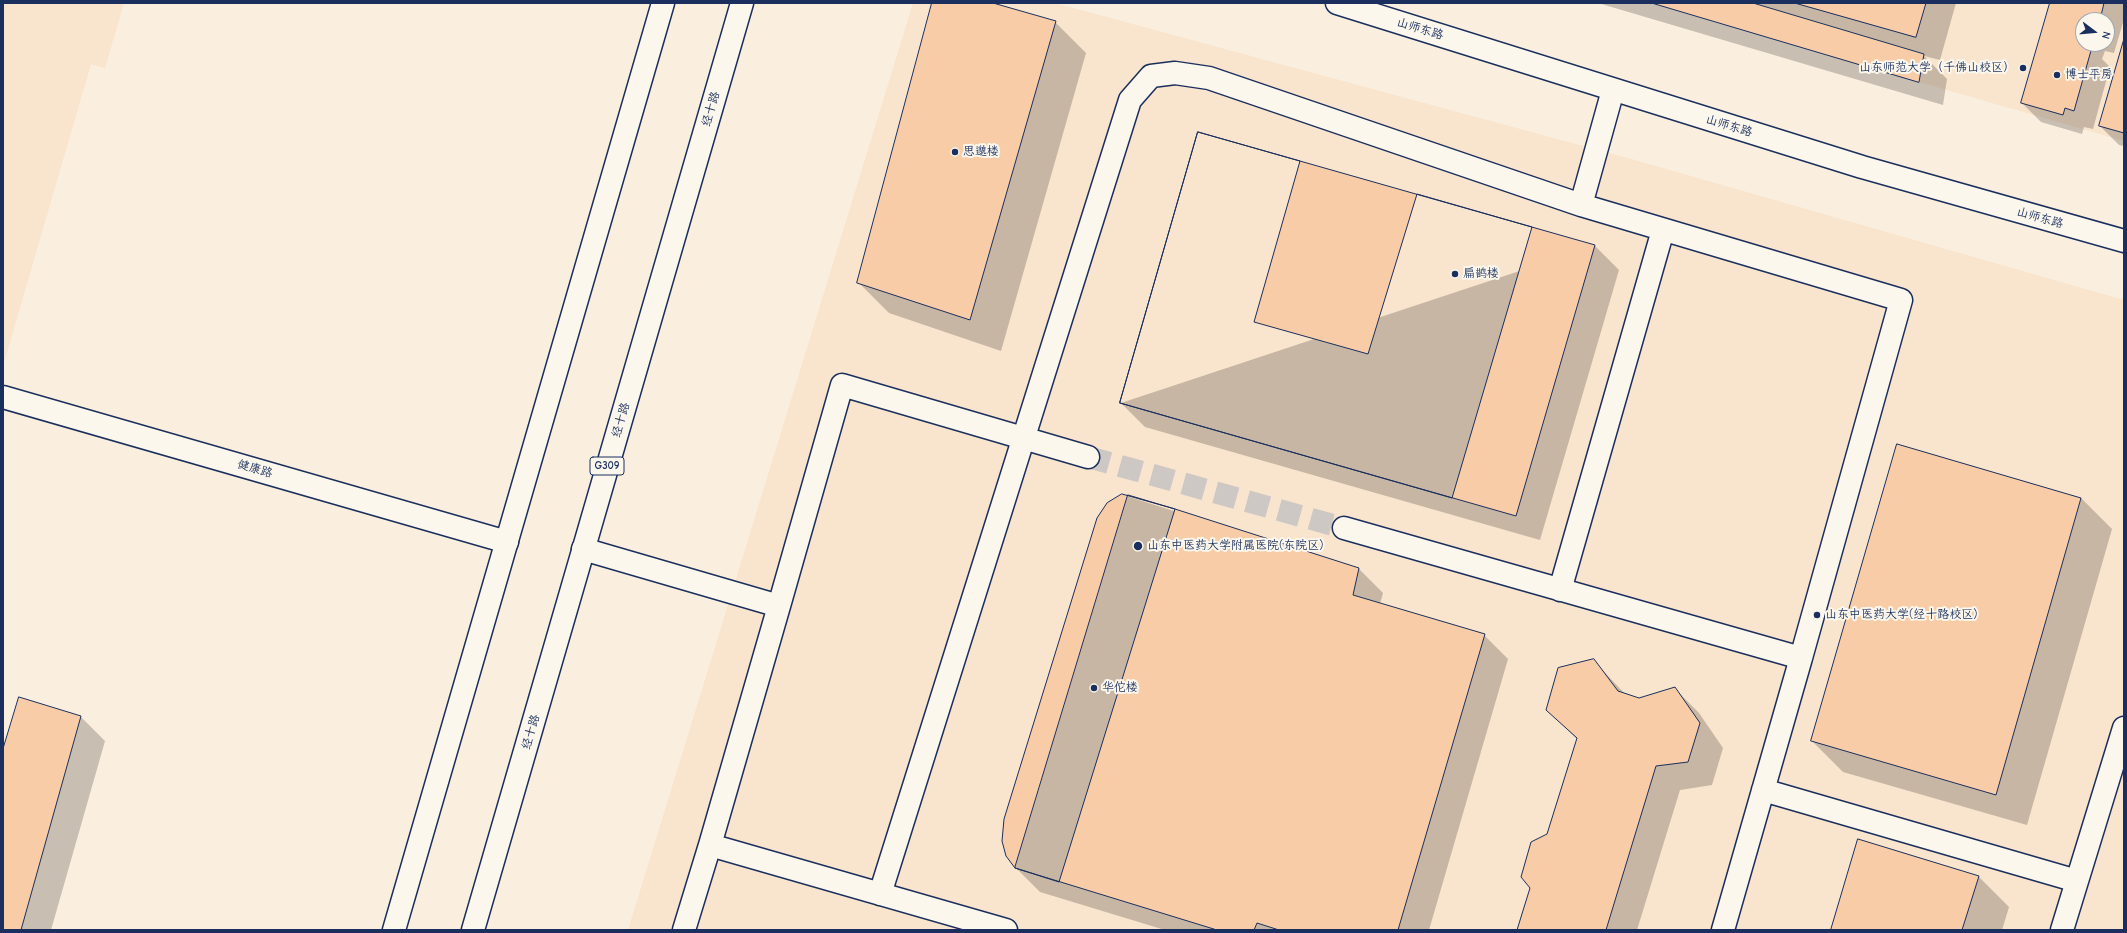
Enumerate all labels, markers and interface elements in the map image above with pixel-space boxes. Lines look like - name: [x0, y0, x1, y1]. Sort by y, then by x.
- north arrow: [2075, 12, 2115, 52]
- street label: 山师东路: [1395, 15, 1445, 43]
- text: N: [2099, 30, 2113, 40]
- place label: 山东师范大学（千佛山校区）: [1859, 61, 2015, 75]
- marker: 山东师范大学（千佛山校区）: [2018, 63, 2028, 73]
- place label: 博士平房: [2065, 68, 2113, 82]
- marker: 博士平房: [2052, 70, 2062, 80]
- street label: 经十路: [699, 90, 723, 128]
- street label: 山师东路: [1704, 112, 1754, 140]
- place label: 思邈楼: [963, 145, 999, 159]
- marker: 思邈楼: [950, 147, 960, 157]
- street label: 山师东路: [2015, 204, 2065, 232]
- place label: 扁鹊楼: [1463, 267, 1499, 281]
- marker: 扁鹊楼: [1450, 269, 1460, 279]
- street label: 经十路: [609, 401, 633, 439]
- street label: 健康路: [236, 457, 274, 481]
- road number: G309: [590, 457, 624, 475]
- place label: 山东中医药大学附属医院(东院区): [1147, 539, 1323, 553]
- marker: 山东中医药大学附属医院(东院区): [1132, 540, 1144, 552]
- place label: 山东中医药大学(经十路校区): [1825, 608, 1977, 622]
- marker: 山东中医药大学(经十路校区): [1812, 610, 1822, 620]
- place label: 华佗楼: [1102, 681, 1138, 695]
- marker: 华佗楼: [1089, 683, 1099, 693]
- street label: 经十路: [519, 713, 543, 751]

